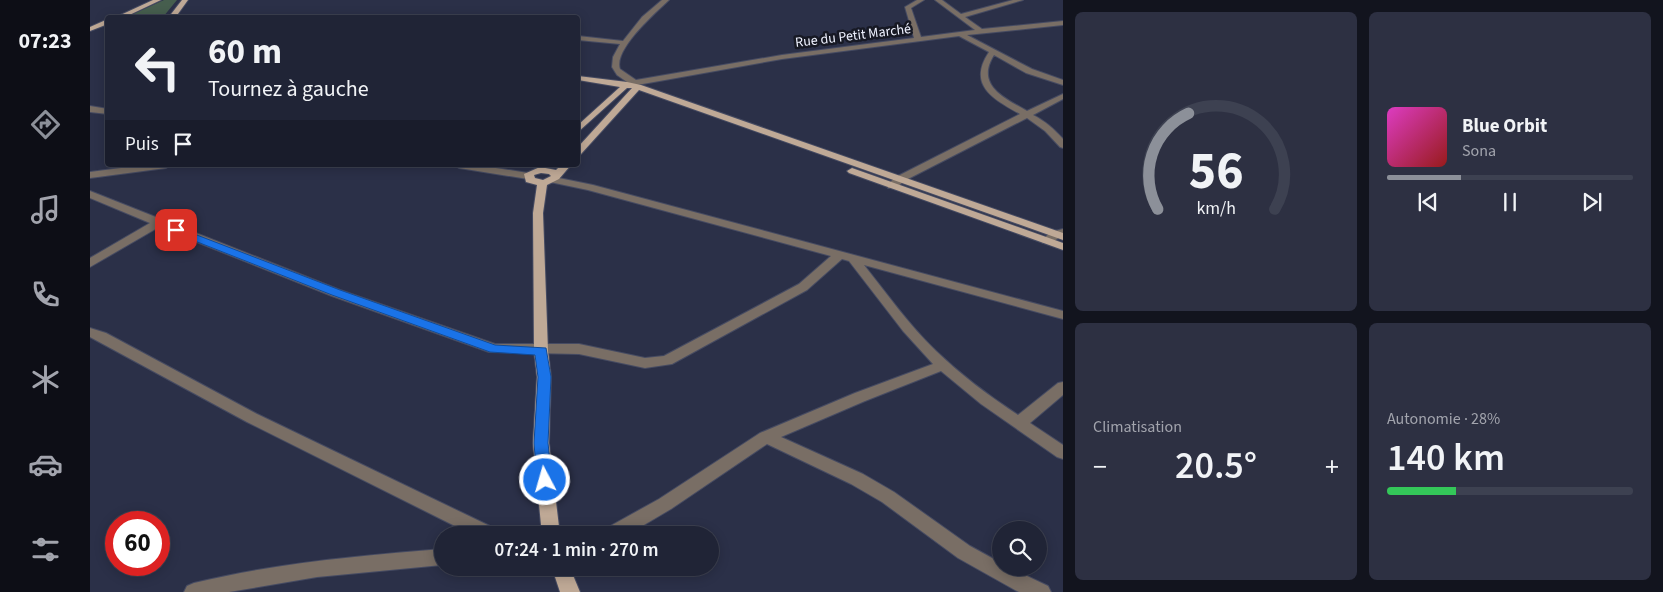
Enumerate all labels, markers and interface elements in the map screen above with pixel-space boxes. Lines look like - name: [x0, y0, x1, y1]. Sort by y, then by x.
- street label: Rue du Petit Marché: [794, 19, 912, 53]
- text: 07:23: [18, 25, 72, 57]
- text: 60 m: [208, 27, 282, 77]
- icon: left: [125, 35, 190, 100]
- text: Tournez à gauche: [208, 73, 369, 105]
- icon: directions: [28, 107, 63, 142]
- text: Blue Orbit: [1462, 113, 1547, 140]
- icon: arrive: [169, 130, 197, 158]
- text: Puis: [125, 131, 159, 158]
- text: 56: [1189, 135, 1243, 209]
- text: Sona: [1462, 140, 1496, 162]
- icon: previous: [1414, 188, 1442, 216]
- icon: pause: [1496, 188, 1524, 216]
- icon: next: [1578, 188, 1606, 216]
- icon: music: [28, 192, 63, 227]
- text: km/h: [1196, 196, 1236, 221]
- pin: [155, 209, 197, 251]
- icon: arrive: [162, 216, 190, 244]
- icon: phone: [28, 277, 63, 312]
- icon: climate: [28, 362, 63, 397]
- text: Autonomie · 28%: [1387, 408, 1500, 430]
- text: Climatisation: [1093, 416, 1182, 438]
- text: 140 km: [1387, 431, 1505, 485]
- text: 20.5°: [1175, 439, 1257, 493]
- icon: car: [28, 447, 63, 482]
- text: −: [1093, 447, 1107, 487]
- text: +: [1325, 447, 1339, 487]
- position arrow: [518, 453, 570, 505]
- speed limit sign: 60: [105, 511, 170, 576]
- map controls: [992, 521, 1047, 576]
- button: search: [992, 521, 1047, 576]
- icon: filters: [28, 532, 63, 567]
- text: 07:24 · 1 min · 270 m: [494, 537, 659, 564]

